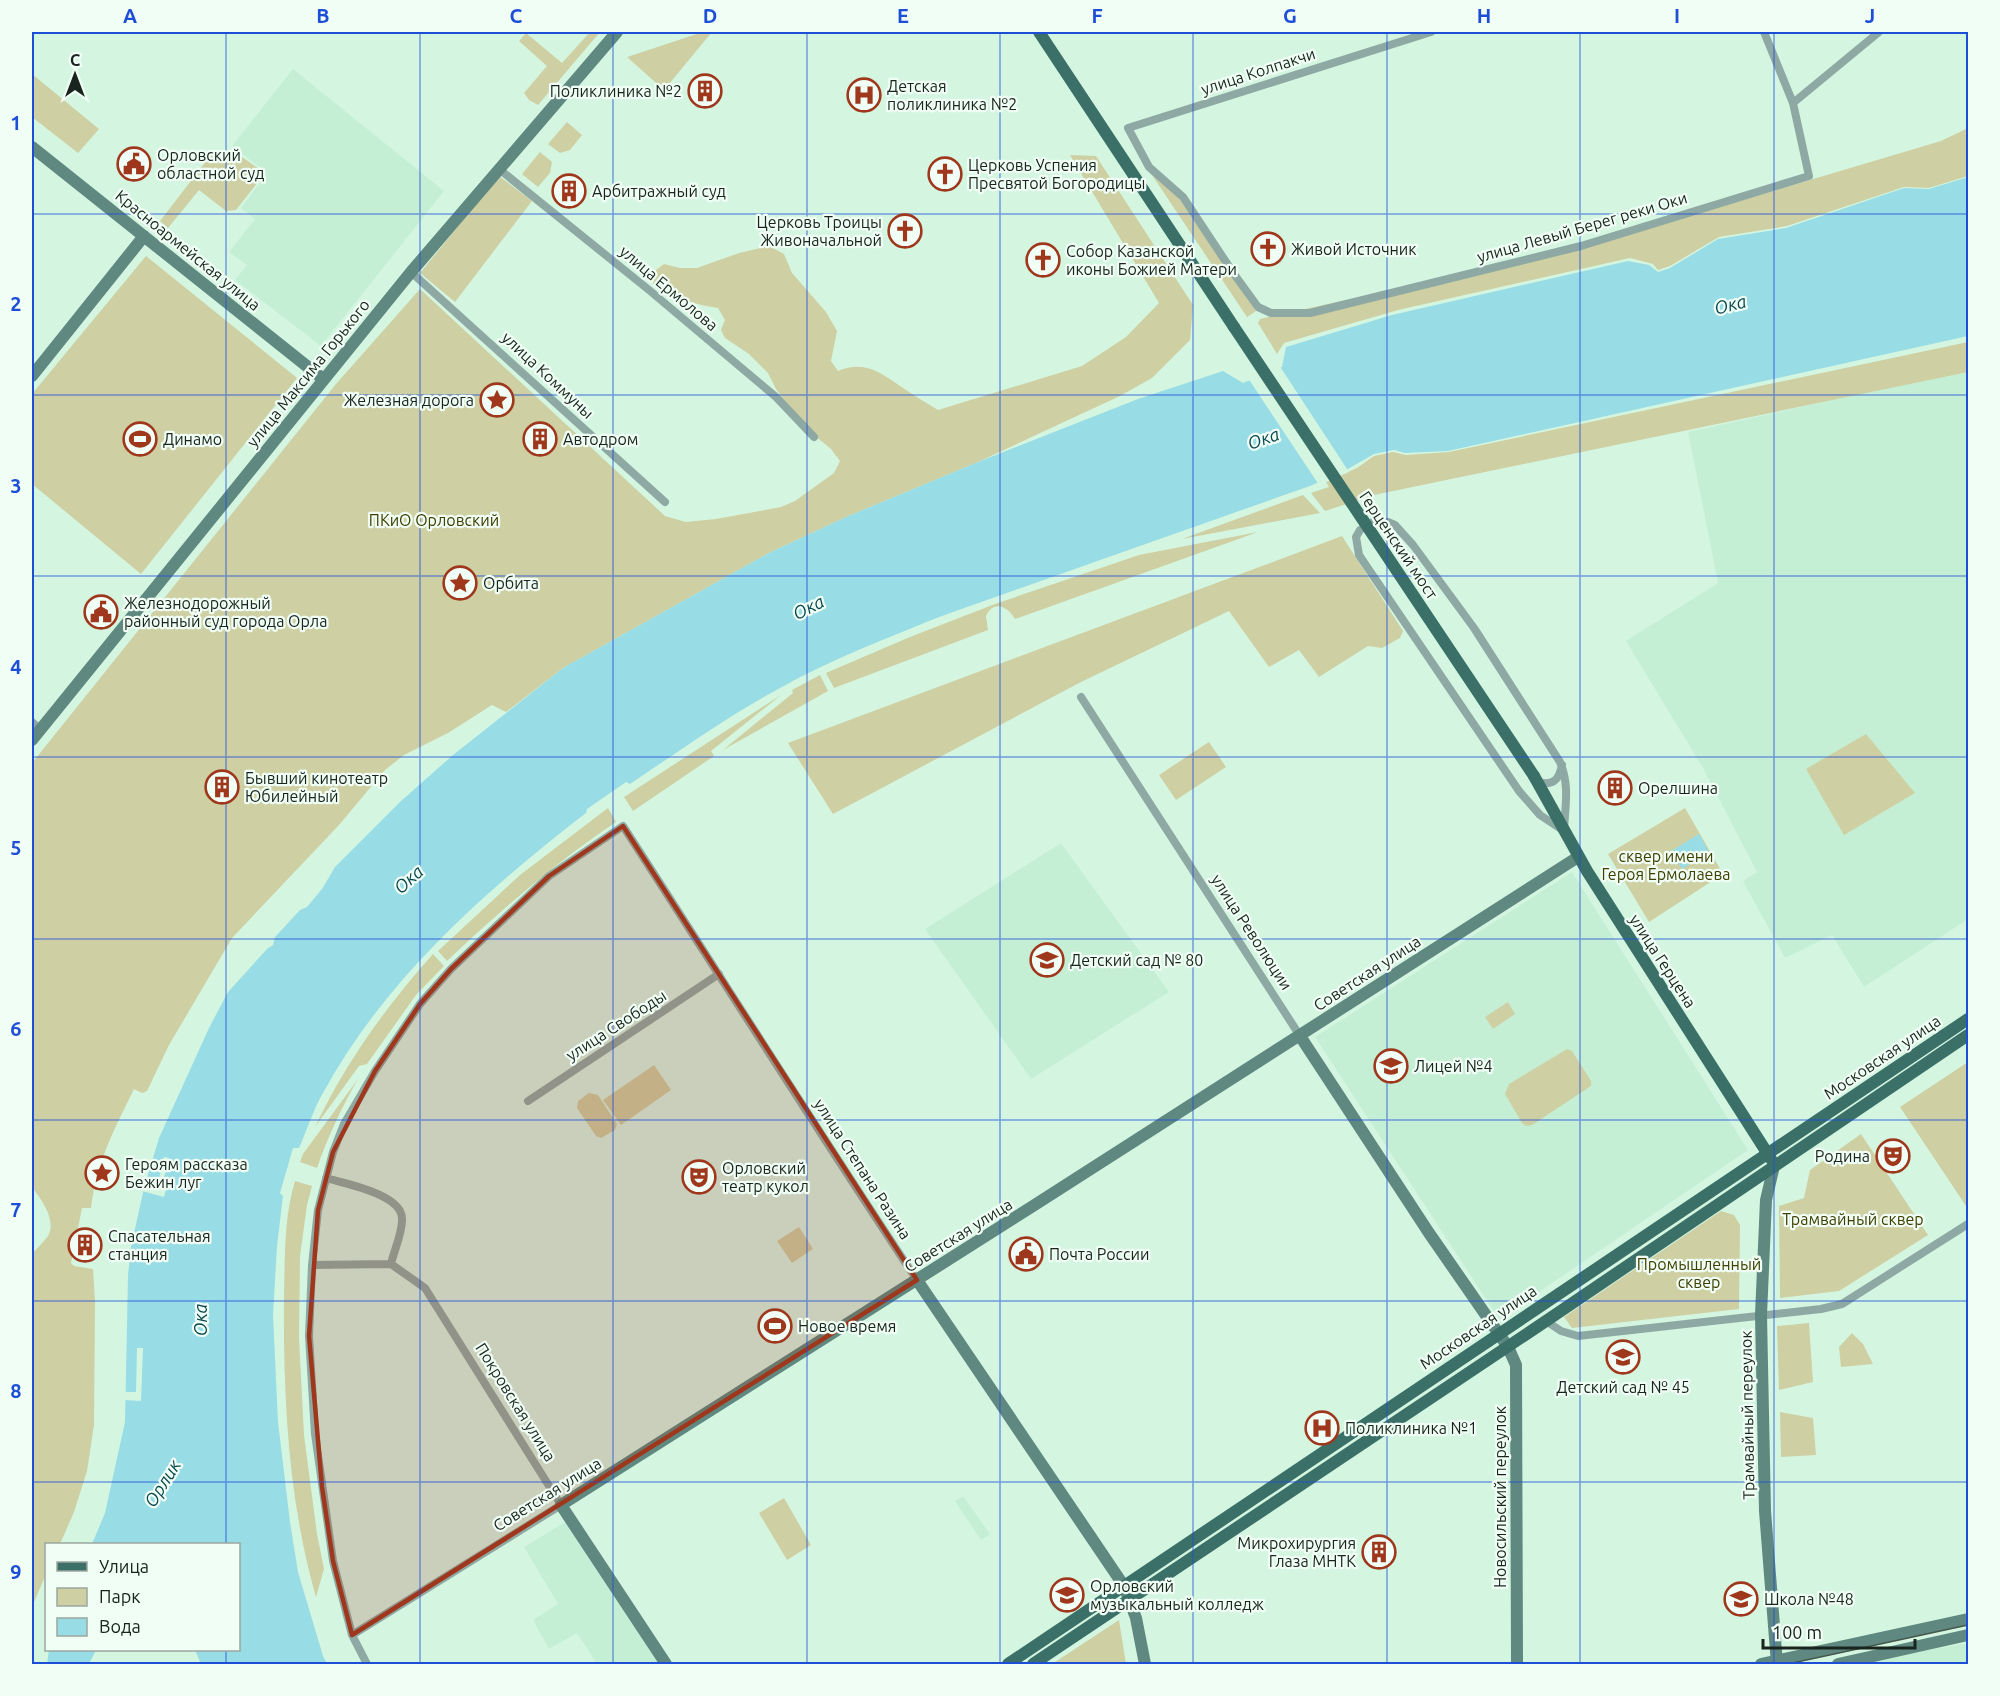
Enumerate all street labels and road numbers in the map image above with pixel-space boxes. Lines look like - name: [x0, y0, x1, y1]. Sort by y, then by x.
- street label: улица Колпакчи: [1199, 44, 1317, 98]
- street label: Красноармейская улица: [112, 186, 264, 314]
- street label: улица Левый Берег реки Оки: [1475, 188, 1689, 266]
- street label: улица Ермолова: [616, 242, 722, 334]
- street label: улица Максима Горького: [243, 296, 373, 450]
- street label: улица Коммуны: [498, 328, 598, 422]
- street label: Герценский мост: [1356, 488, 1442, 602]
- street label: улица Революции: [1208, 871, 1296, 993]
- street label: улица Герцена: [1626, 911, 1700, 1011]
- street label: Советская улица: [1310, 932, 1424, 1014]
- street label: улица Свободы: [563, 986, 669, 1064]
- street label: Московская улица: [1820, 1011, 1944, 1103]
- street label: улица Степана Разина: [811, 1095, 915, 1243]
- street label: Советская улица: [901, 1195, 1015, 1275]
- street label: Московская улица: [1416, 1281, 1540, 1373]
- street label: Трамвайный переулок: [1737, 1330, 1757, 1500]
- street label: Покровская улица: [472, 1339, 560, 1465]
- street label: Новосильский переулок: [1491, 1406, 1509, 1588]
- street label: Советская улица: [490, 1454, 604, 1534]

